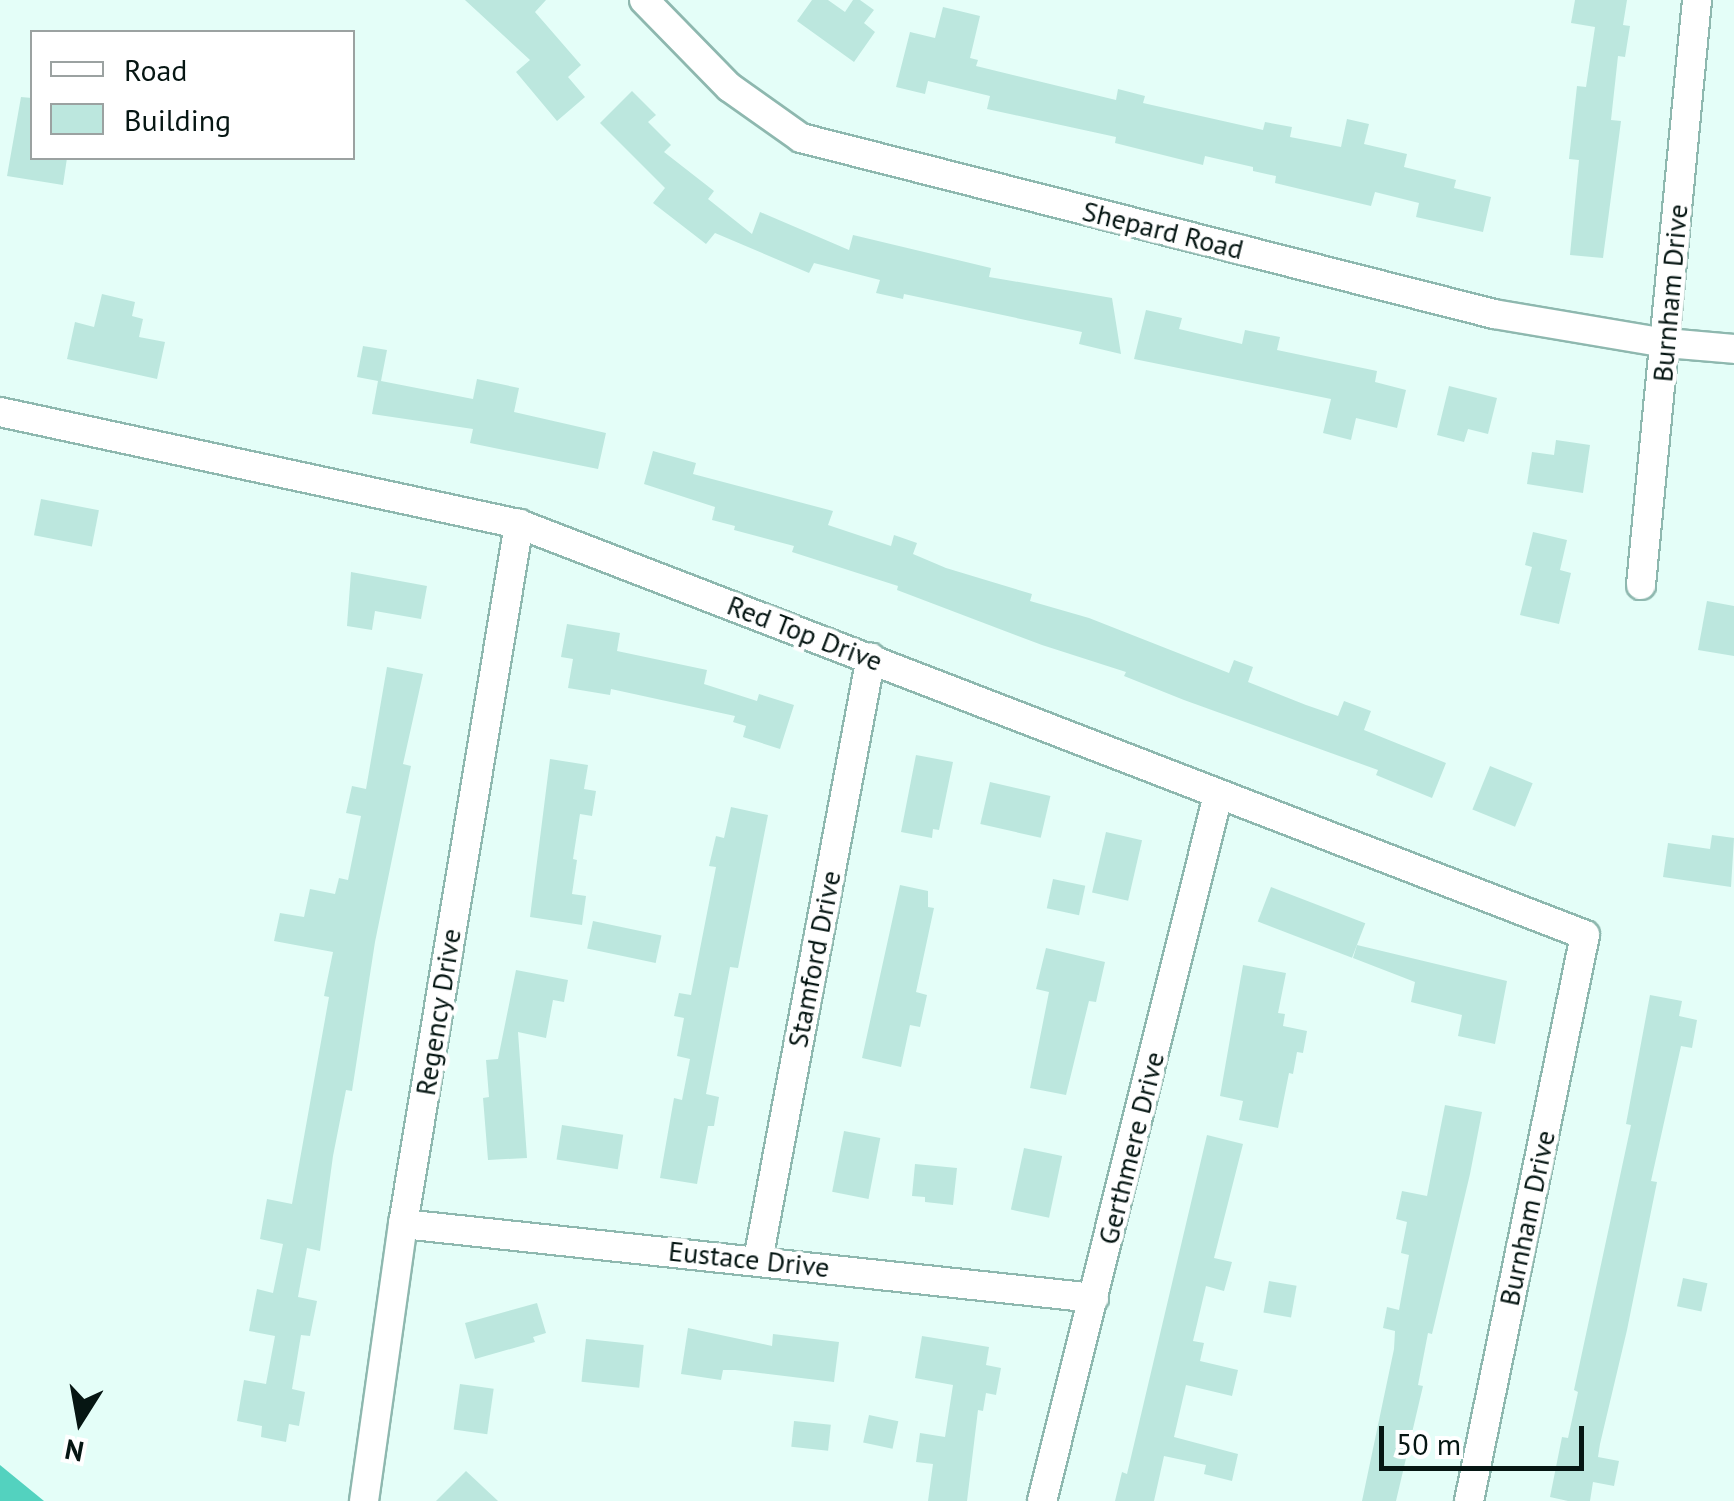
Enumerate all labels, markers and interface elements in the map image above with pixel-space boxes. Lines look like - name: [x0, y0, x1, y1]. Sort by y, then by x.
- legend: [30, 30, 355, 160]
- text: Road: [124, 50, 188, 89]
- text: Building: [124, 100, 231, 139]
- street label: Shepard Road: [1079, 194, 1247, 266]
- street label: Burnham Drive: [1645, 203, 1695, 383]
- street label: Red Top Drive: [722, 588, 888, 678]
- street label: Stamford Drive: [780, 868, 848, 1050]
- street label: Regency Drive: [408, 926, 468, 1098]
- street label: Gerthmere Drive: [1091, 1048, 1171, 1248]
- street label: Burnham Drive: [1492, 1127, 1562, 1309]
- street label: Eustace Drive: [667, 1234, 831, 1284]
- north arrow: [30, 1371, 130, 1471]
- scale bar: [1384, 1406, 1589, 1468]
- text: 50 m: [1396, 1424, 1461, 1463]
- text: N: [62, 1431, 87, 1471]

